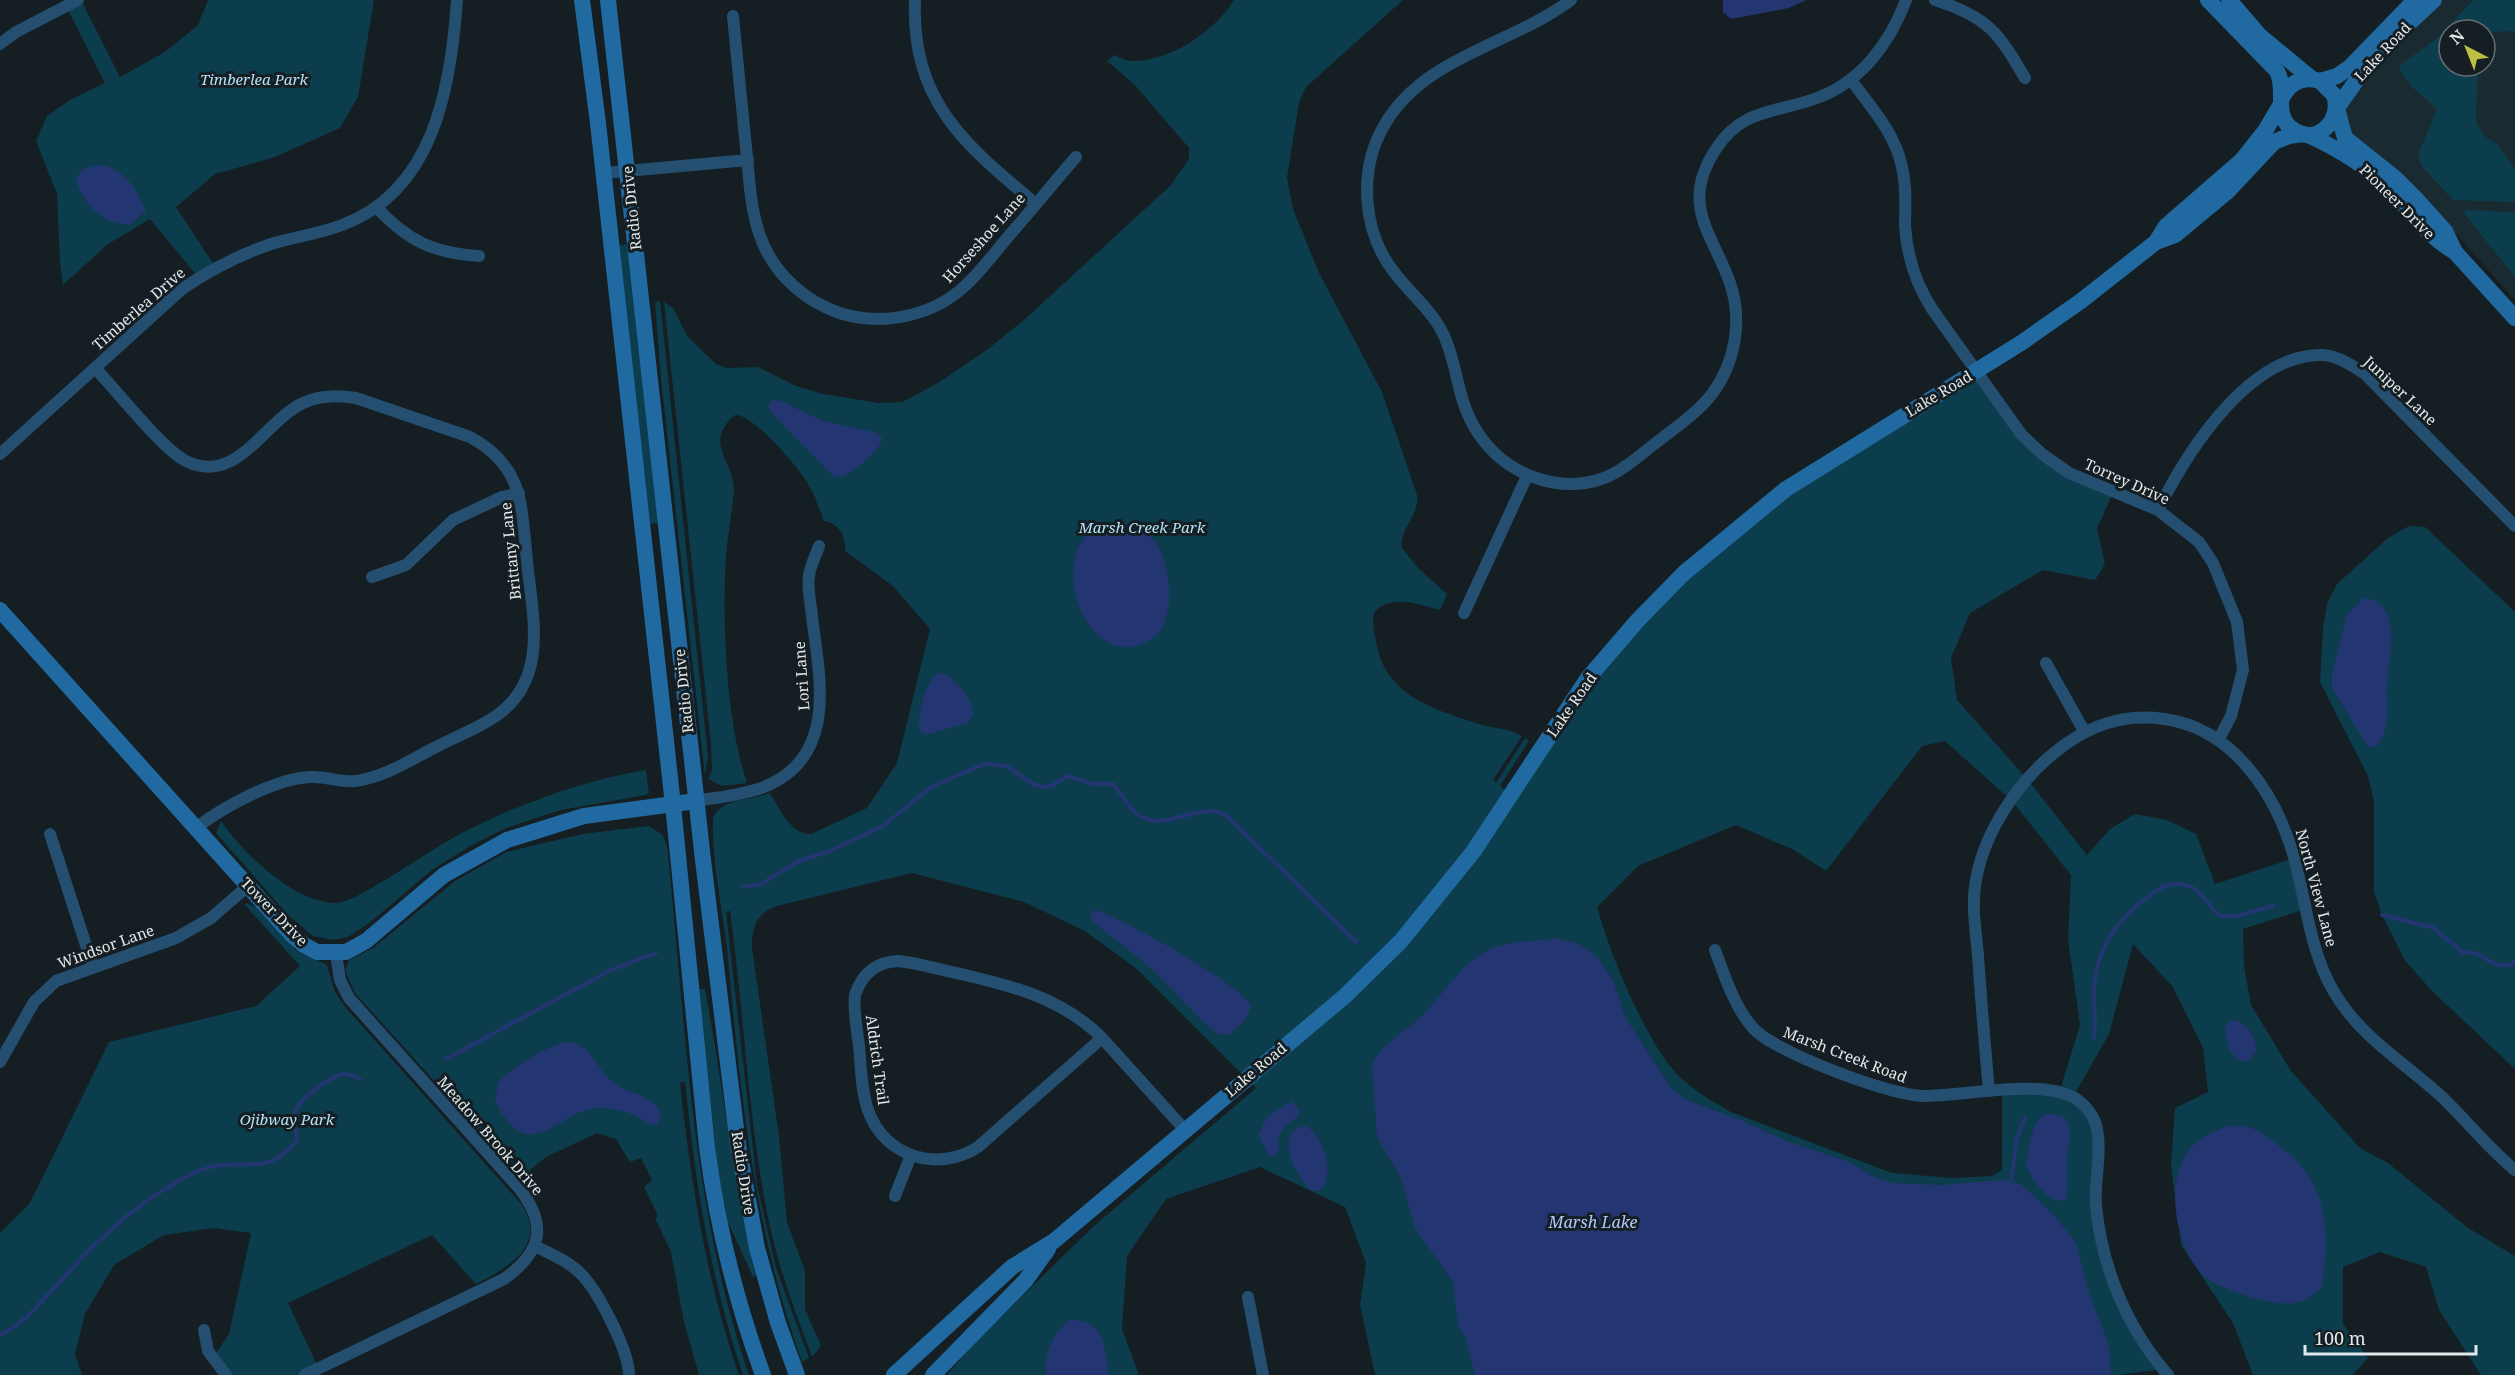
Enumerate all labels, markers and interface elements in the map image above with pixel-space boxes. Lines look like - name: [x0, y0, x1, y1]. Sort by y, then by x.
- street label: Lake Road: [2350, 17, 2415, 85]
- north arrow: [2437, 18, 2497, 78]
- text: N: [2445, 24, 2469, 49]
- park label: Timberlea Park: [200, 69, 309, 89]
- street label: Pioneer Drive: [2356, 159, 2440, 243]
- street label: Radio Drive: [617, 165, 645, 251]
- street label: Horseshoe Lane: [937, 188, 1029, 287]
- street label: Timberlea Drive: [88, 262, 189, 354]
- street label: Juniper Lane: [2359, 351, 2442, 429]
- street label: Lake Road: [1901, 365, 1975, 421]
- street label: Torrey Drive: [2082, 453, 2173, 509]
- street label: Brittany Lane: [495, 501, 525, 601]
- park label: Marsh Creek Park: [1078, 517, 1206, 537]
- street label: Lori Lane: [789, 641, 813, 711]
- street label: Radio Drive: [669, 648, 697, 734]
- street label: Lake Road: [1542, 668, 1601, 741]
- street label: North View Lane: [2292, 827, 2342, 949]
- street label: Tower Drive: [237, 873, 313, 950]
- street label: Windsor Lane: [55, 919, 157, 973]
- street label: Aldrich Trail: [862, 1013, 894, 1107]
- street label: Marsh Creek Road: [1781, 1021, 1910, 1087]
- street label: Lake Road: [1220, 1038, 1290, 1101]
- street label: Meadow Brook Drive: [433, 1072, 548, 1199]
- park label: Ojibway Park: [240, 1109, 335, 1129]
- street label: Radio Drive: [728, 1130, 760, 1216]
- water label: Marsh Lake: [1548, 1211, 1638, 1233]
- scale bar: [2305, 1318, 2476, 1356]
- text: 100 m: [2314, 1326, 2366, 1350]

